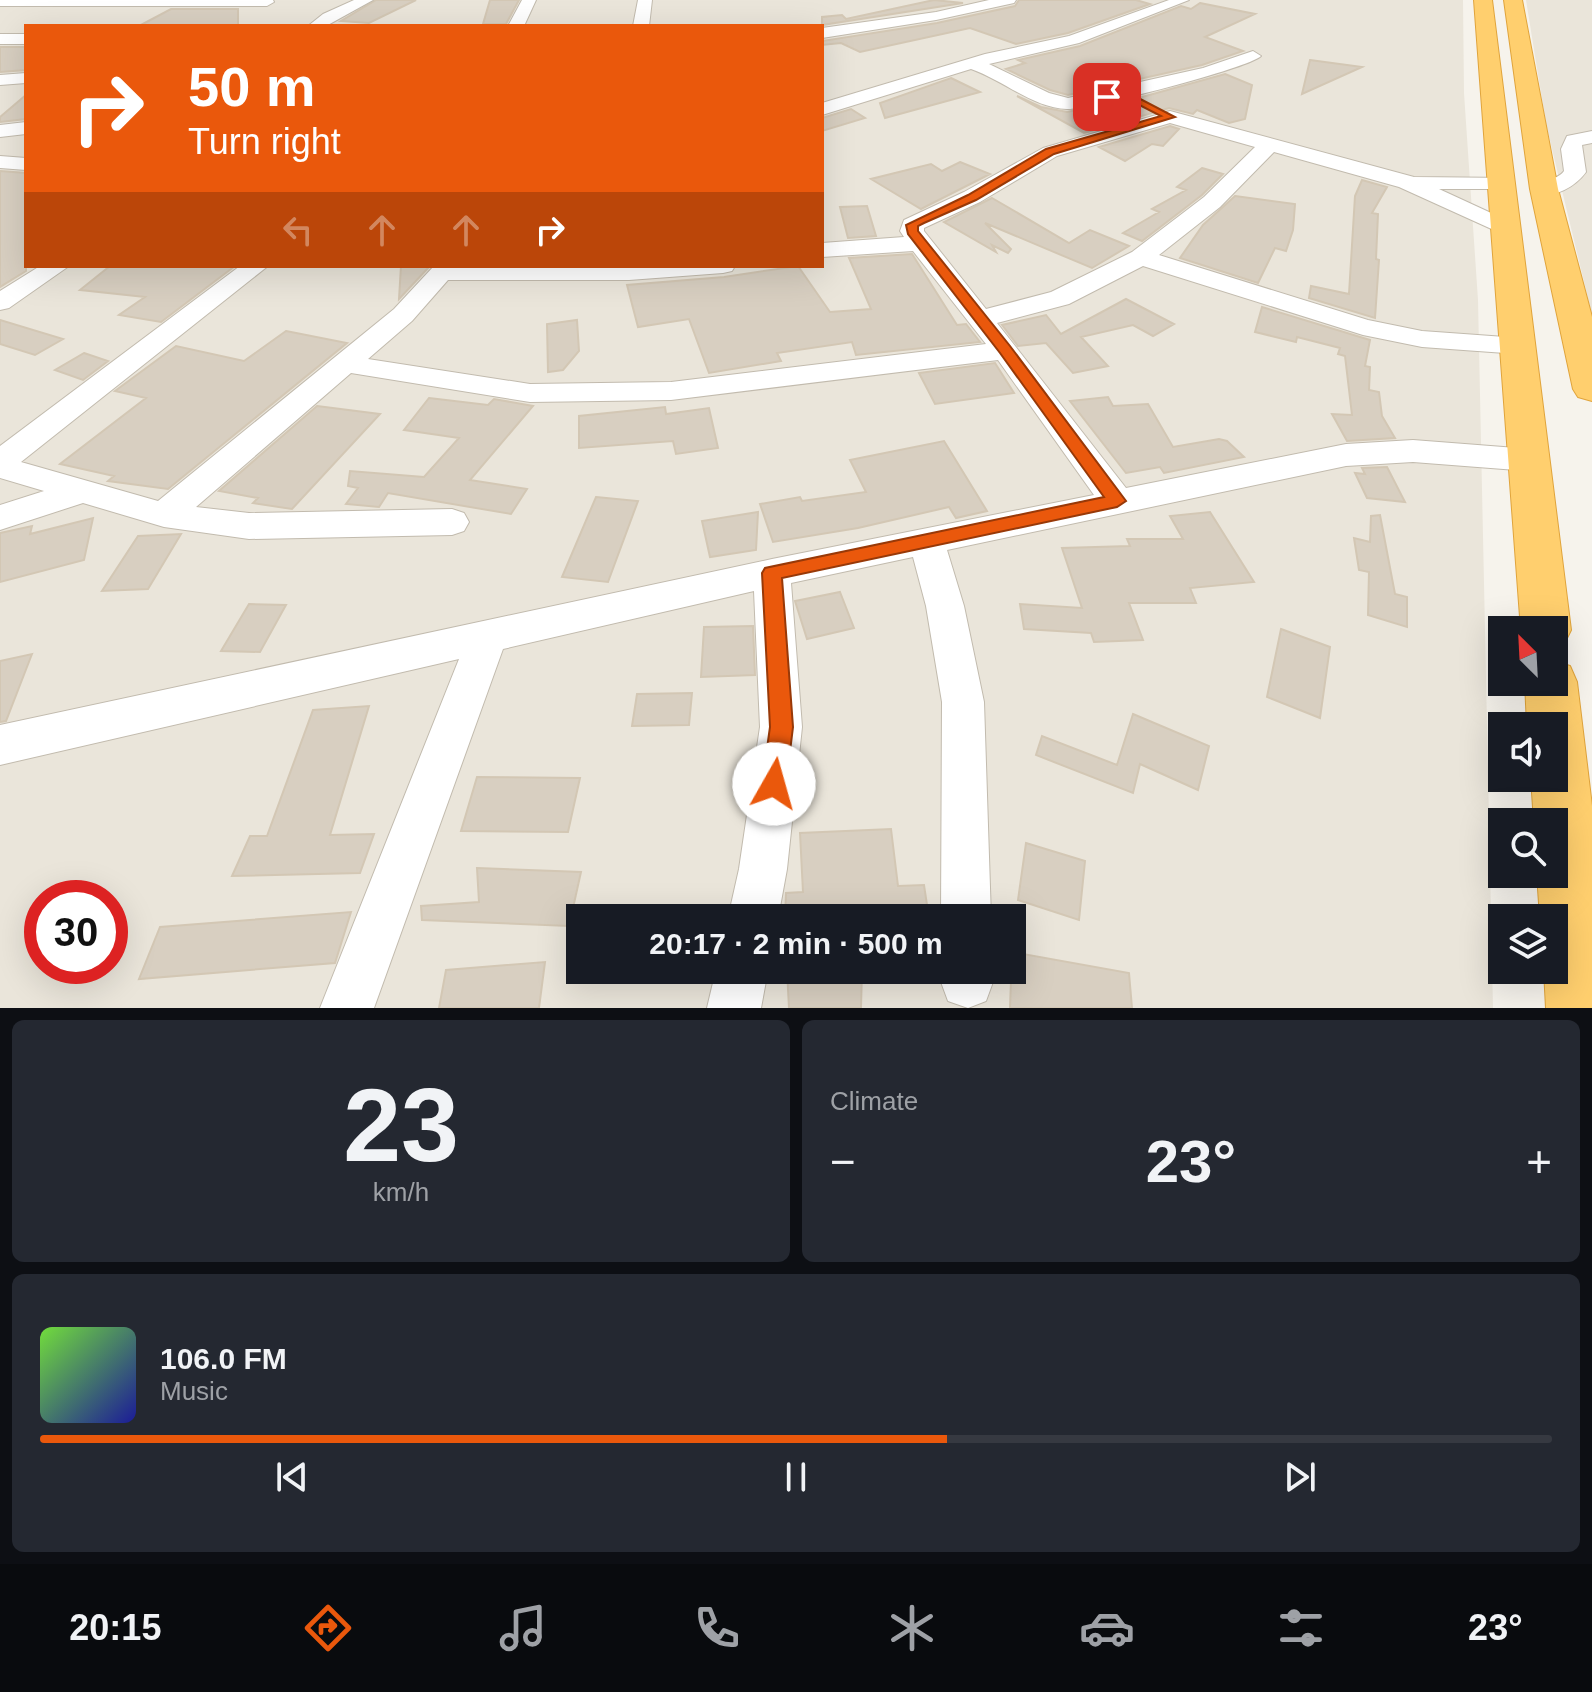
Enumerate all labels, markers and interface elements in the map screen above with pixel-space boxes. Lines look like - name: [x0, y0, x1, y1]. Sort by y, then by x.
- text: 50 m: [188, 55, 316, 118]
- icon: right: [56, 56, 160, 160]
- pin: [1073, 63, 1141, 131]
- icon: arrive: [1085, 75, 1129, 119]
- text: Turn right: [188, 121, 341, 162]
- icon: left: [276, 208, 320, 252]
- icon: ahead: [360, 208, 404, 252]
- icon: ahead: [444, 208, 488, 252]
- icon: right: [528, 208, 572, 252]
- north arrow: [1488, 616, 1568, 696]
- map controls: [1488, 616, 1568, 984]
- button: sound: [1488, 712, 1568, 792]
- position arrow: [732, 742, 816, 826]
- button: search: [1488, 808, 1568, 888]
- speed limit sign: 30: [24, 880, 128, 984]
- button: layers: [1488, 904, 1568, 984]
- text: 20:17 · 2 min · 500 m: [649, 927, 943, 960]
- text: 23: [343, 1067, 459, 1183]
- text: Climate: [830, 1086, 918, 1116]
- text: 23°: [1146, 1128, 1236, 1195]
- text: −: [830, 1137, 856, 1186]
- text: +: [1526, 1137, 1552, 1186]
- text: km/h: [373, 1177, 429, 1207]
- text: 106.0 FM: [160, 1342, 287, 1375]
- text: Music: [160, 1376, 228, 1406]
- icon: previous: [270, 1455, 314, 1499]
- icon: pause: [774, 1455, 818, 1499]
- icon: next: [1278, 1455, 1322, 1499]
- icon: directions: [300, 1600, 356, 1656]
- icon: music: [495, 1600, 551, 1656]
- icon: phone: [689, 1600, 745, 1656]
- icon: climate: [884, 1600, 940, 1656]
- icon: car: [1079, 1600, 1135, 1656]
- icon: filters: [1273, 1600, 1329, 1656]
- text: 20:15: [69, 1607, 161, 1648]
- text: 23°: [1468, 1607, 1523, 1648]

